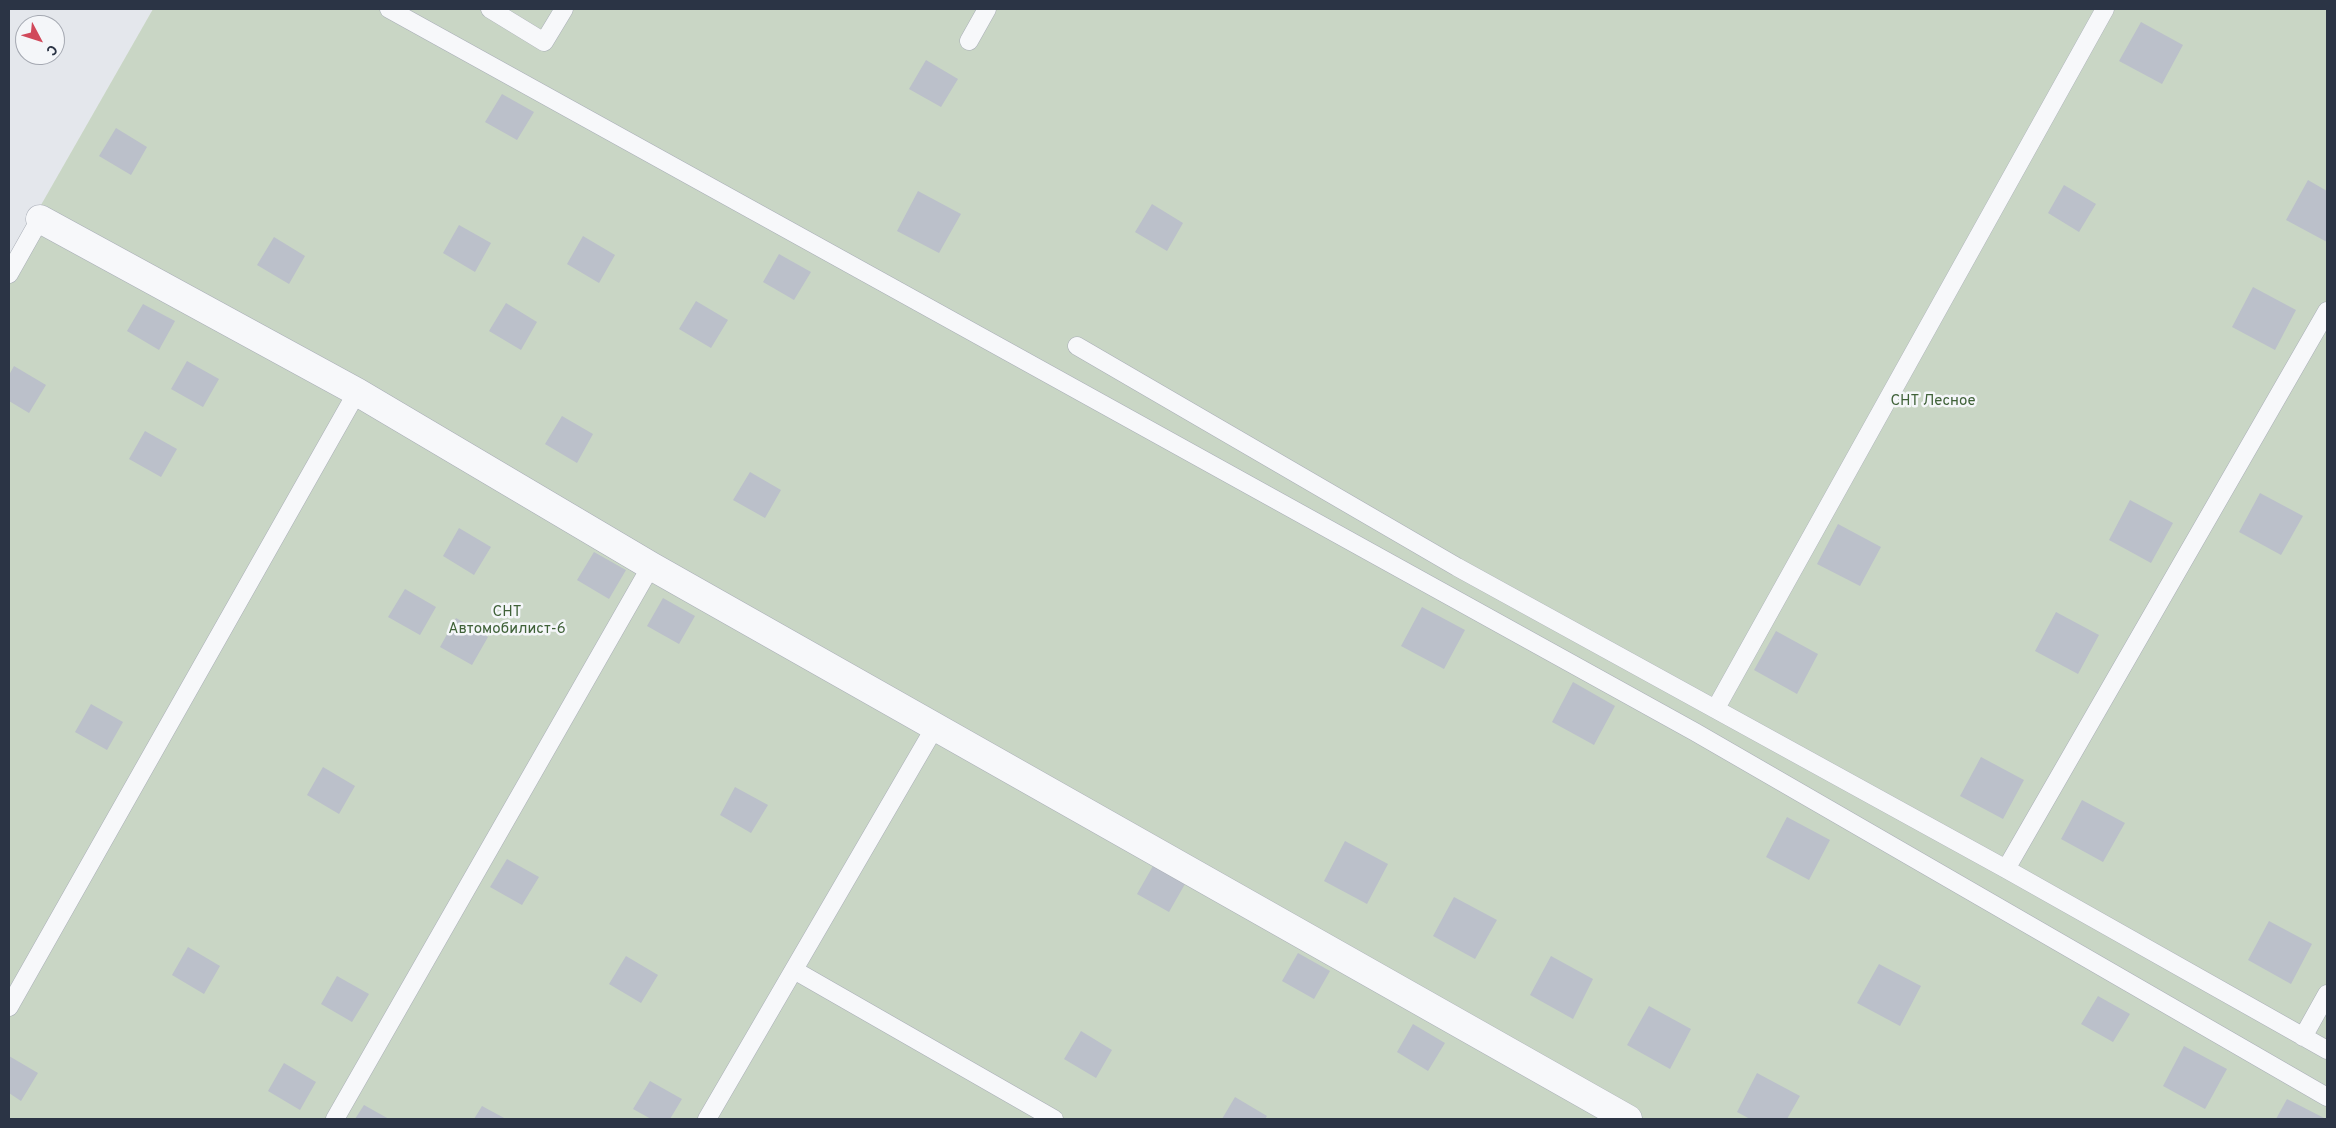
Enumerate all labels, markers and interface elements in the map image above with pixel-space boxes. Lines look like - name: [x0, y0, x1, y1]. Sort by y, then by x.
- north arrow: [15, 15, 65, 65]
- text: С: [42, 40, 61, 58]
- park label: СНТ Лесное: [1890, 393, 1976, 411]
- park label: СНТ Автомобилист-6: [448, 604, 566, 639]

